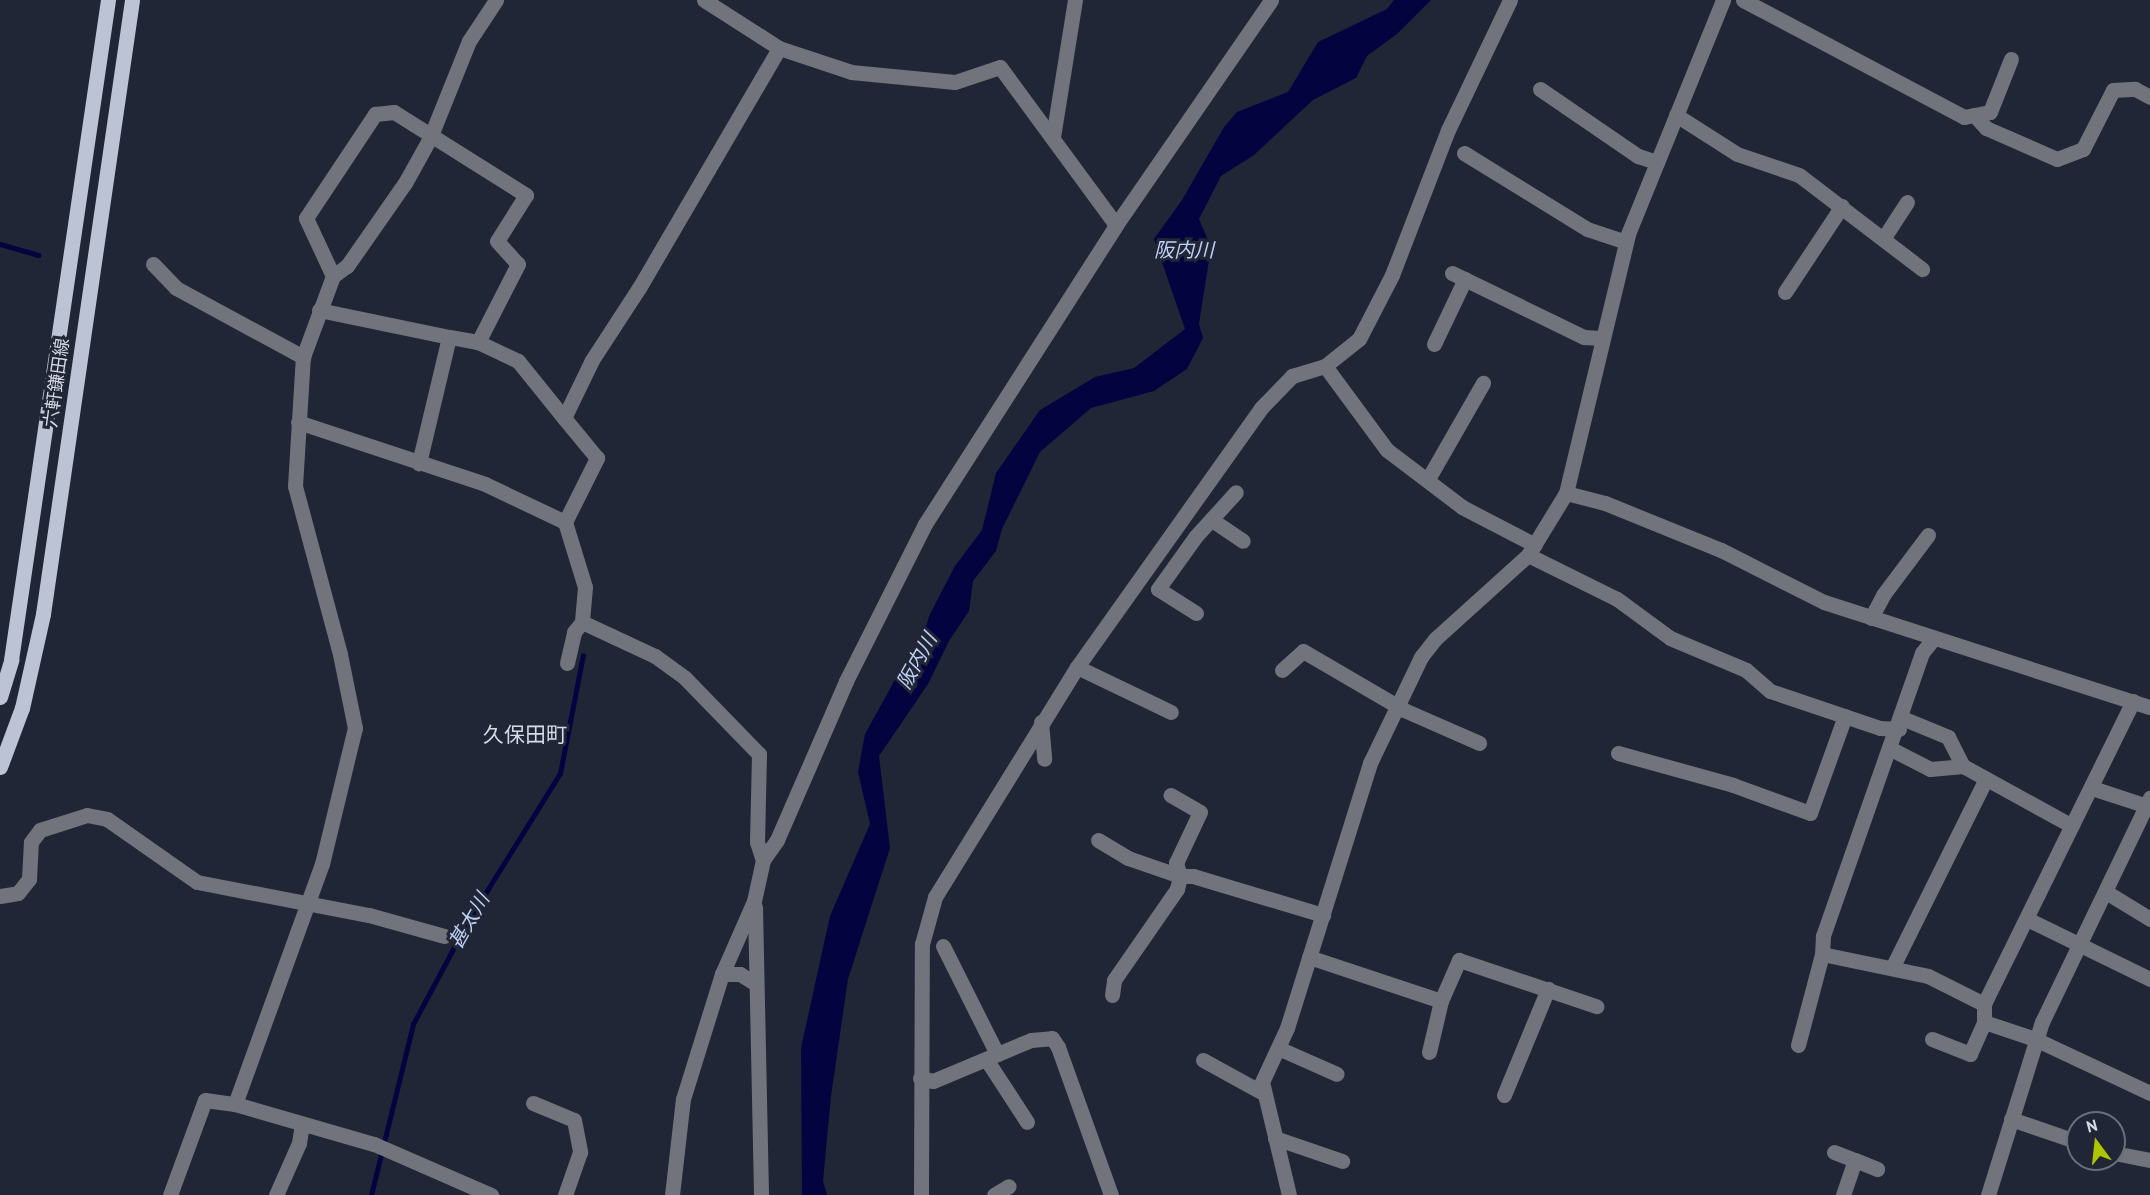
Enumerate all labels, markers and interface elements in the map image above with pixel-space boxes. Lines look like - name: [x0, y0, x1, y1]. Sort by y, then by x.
- water label: 阪内川: [1154, 238, 1214, 262]
- street label: 六軒鎌田線: [40, 337, 74, 429]
- water label: 阪内川: [892, 629, 942, 693]
- district label: 久保田町: [483, 722, 567, 748]
- water label: 甚太川: [444, 889, 494, 953]
- north arrow: [2066, 1111, 2126, 1171]
- text: N: [2084, 1115, 2100, 1137]

